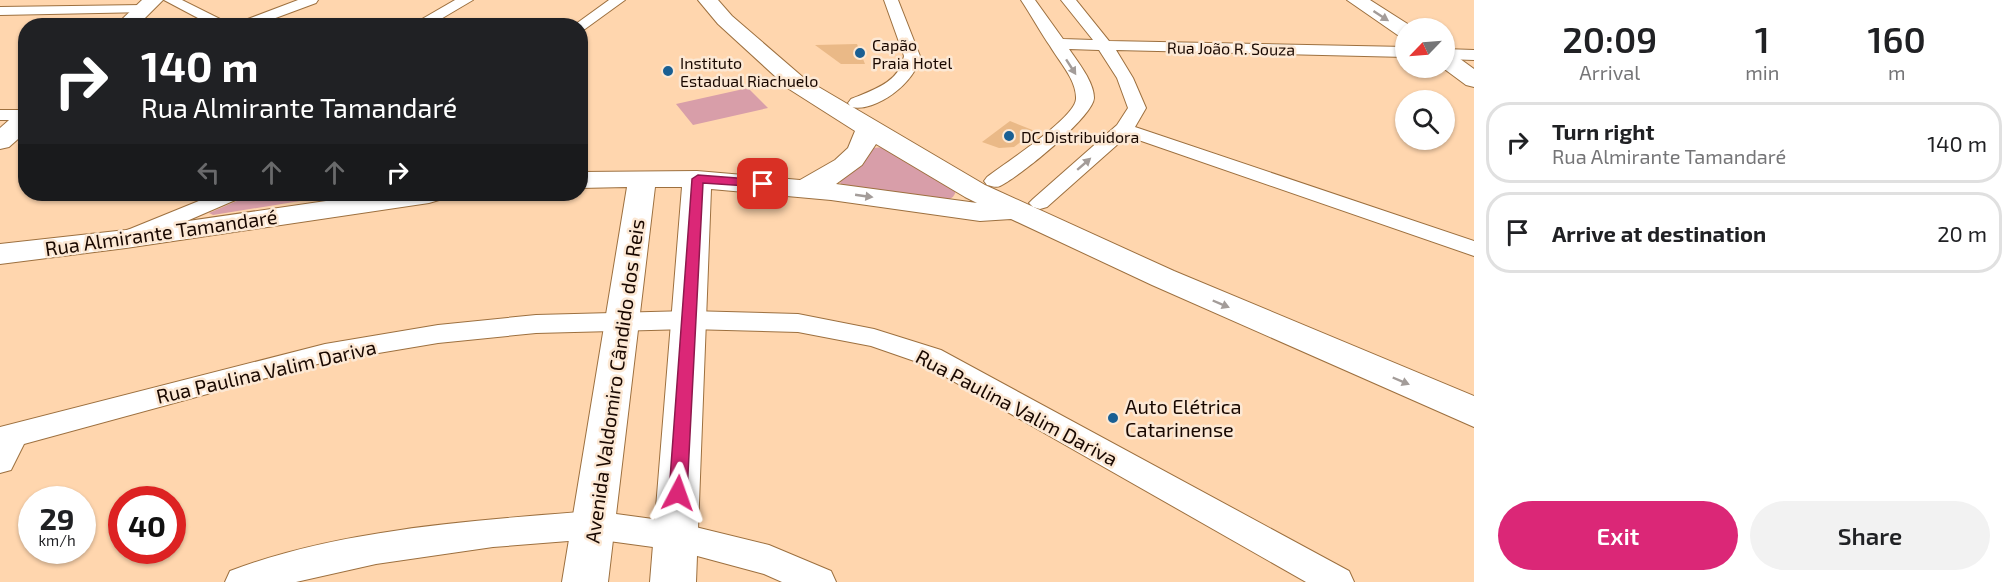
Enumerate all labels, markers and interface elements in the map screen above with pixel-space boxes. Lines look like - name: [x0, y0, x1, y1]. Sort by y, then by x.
- one-way arrow: [1373, 10, 1389, 22]
- text: 20:09: [1562, 17, 1657, 60]
- text: 1: [1755, 17, 1770, 60]
- text: 160: [1868, 17, 1926, 60]
- north arrow: [1395, 18, 1455, 78]
- map controls: [1395, 18, 1455, 150]
- place label: Capão Praia Hotel: [872, 35, 952, 72]
- street label: Rua João R. Souza: [1167, 37, 1295, 59]
- text: 140 m: [141, 40, 258, 90]
- icon: right: [42, 42, 120, 120]
- marker: Capão Praia Hotel: [853, 46, 867, 60]
- place label: Instituto Estadual Riachuelo: [680, 53, 818, 90]
- one-way arrow: [1066, 59, 1077, 75]
- text: Arrival: [1579, 60, 1640, 84]
- text: min: [1745, 60, 1779, 84]
- text: m: [1888, 60, 1905, 84]
- marker: Instituto Estadual Riachuelo: [661, 64, 675, 78]
- button: search: [1395, 90, 1455, 150]
- text: Rua Almirante Tamandaré: [141, 91, 457, 123]
- text: Turn right: [1552, 118, 1654, 144]
- icon: right: [1501, 126, 1534, 159]
- place label: DC Distribuidora: [1021, 127, 1139, 146]
- marker: DC Distribuidora: [1002, 129, 1016, 143]
- text: 140 m: [1927, 130, 1987, 156]
- text: Rua Almirante Tamandaré: [1552, 144, 1786, 168]
- icon: left: [192, 156, 225, 189]
- icon: ahead: [255, 156, 288, 189]
- icon: ahead: [318, 156, 351, 189]
- icon: right: [381, 156, 414, 189]
- pin: [737, 158, 788, 209]
- one-way arrow: [1076, 158, 1091, 171]
- icon: arrive: [746, 167, 779, 200]
- one-way arrow: [855, 191, 874, 200]
- street label: Rua Almirante Tamandaré: [43, 204, 279, 260]
- icon: arrive: [1501, 216, 1534, 249]
- street label: Avenida Valdomiro Cândido dos Reis: [579, 217, 649, 545]
- text: Arrive at destination: [1552, 220, 1766, 246]
- text: 20 m: [1937, 220, 1987, 246]
- one-way arrow: [1213, 299, 1231, 309]
- street label: Rua Paulina Valim Dariva: [154, 334, 378, 408]
- street label: Rua Paulina Valim Dariva: [912, 344, 1122, 470]
- one-way arrow: [1392, 376, 1409, 385]
- place label: Auto Elétrica Catarinense: [1125, 394, 1242, 441]
- marker: Auto Elétrica Catarinense: [1106, 411, 1120, 425]
- position arrow: [646, 461, 710, 525]
- speed limit sign: 40: [108, 486, 186, 564]
- text: 29: [39, 500, 75, 536]
- button: Exit: [1498, 501, 1738, 570]
- button: Share: [1750, 501, 1990, 570]
- text: km/h: [38, 531, 76, 549]

